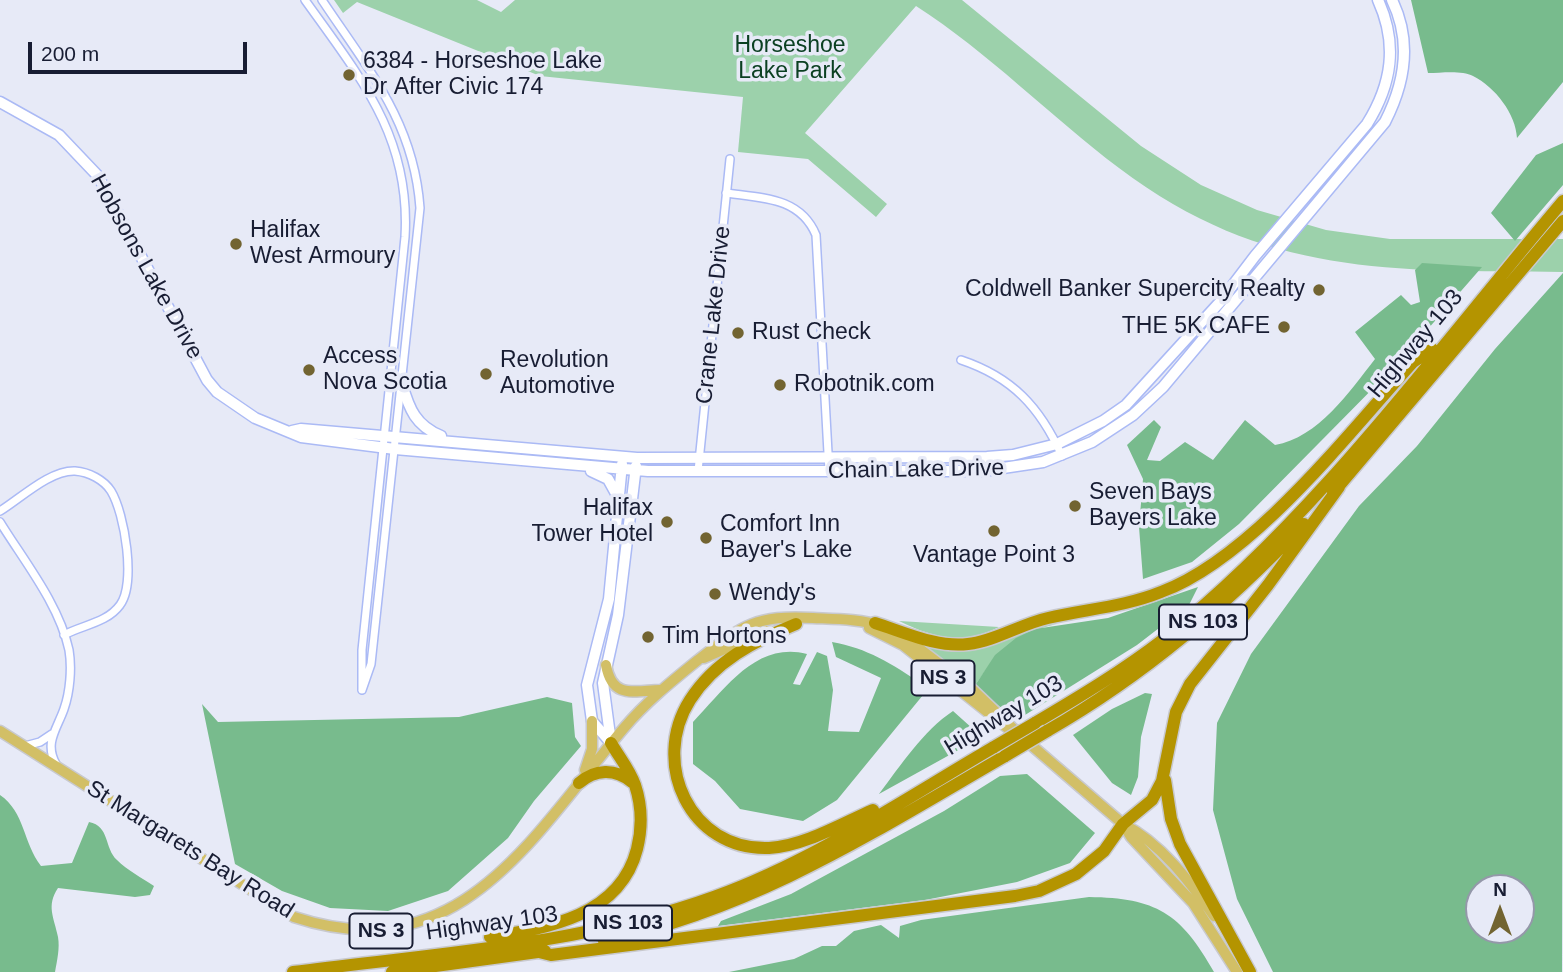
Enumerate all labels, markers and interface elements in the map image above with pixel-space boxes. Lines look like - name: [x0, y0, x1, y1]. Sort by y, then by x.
- scale bar: [32, 28, 250, 72]
- park label: Horseshoe Lake Park: [734, 32, 846, 86]
- text: 200 m: [41, 42, 99, 65]
- place label: 6384 - Horseshoe Lake Dr After Civic 174: [363, 48, 602, 102]
- marker: 6384 - Horseshoe Lake Dr After Civic 174: [341, 67, 357, 83]
- street label: Hobsons Lake Drive: [84, 170, 208, 364]
- place label: Halifax West Armoury: [250, 217, 395, 271]
- street label: Crane Lake Drive: [691, 225, 737, 405]
- marker: Halifax West Armoury: [228, 236, 244, 252]
- place label: Coldwell Banker Supercity Realty: [965, 276, 1305, 304]
- marker: Coldwell Banker Supercity Realty: [1311, 282, 1327, 298]
- street label: Highway 103: [1363, 284, 1469, 404]
- place label: THE 5K CAFE: [1122, 313, 1270, 341]
- place label: Rust Check: [752, 319, 871, 347]
- marker: THE 5K CAFE: [1276, 319, 1292, 335]
- marker: Rust Check: [730, 325, 746, 341]
- place label: Access Nova Scotia: [323, 343, 447, 397]
- place label: Revolution Automotive: [500, 347, 615, 401]
- marker: Access Nova Scotia: [301, 362, 317, 378]
- marker: Revolution Automotive: [478, 366, 494, 382]
- place label: Robotnik.com: [794, 371, 935, 399]
- marker: Robotnik.com: [772, 377, 788, 393]
- street label: Chain Lake Drive: [828, 455, 1004, 485]
- place label: Seven Bays Bayers Lake: [1089, 479, 1217, 533]
- place label: Halifax Tower Hotel: [532, 495, 653, 549]
- marker: Seven Bays Bayers Lake: [1067, 498, 1083, 514]
- place label: Comfort Inn Bayer's Lake: [720, 511, 852, 565]
- marker: Halifax Tower Hotel: [659, 514, 675, 530]
- marker: Vantage Point 3: [986, 523, 1002, 539]
- marker: Comfort Inn Bayer's Lake: [698, 530, 714, 546]
- place label: Vantage Point 3: [913, 542, 1075, 570]
- place label: Wendy's: [729, 580, 816, 608]
- marker: Wendy's: [707, 586, 723, 602]
- road number: NS 103: [1159, 604, 1247, 640]
- place label: Tim Hortons: [662, 623, 786, 651]
- marker: Tim Hortons: [640, 629, 656, 645]
- road number: NS 3: [912, 660, 974, 696]
- street label: Highway 103: [940, 670, 1068, 762]
- street label: St Margarets Bay Road: [81, 775, 299, 925]
- north arrow: [1465, 874, 1535, 944]
- text: N: [1493, 879, 1507, 900]
- street label: Highway 103: [424, 901, 560, 947]
- road number: NS 103: [584, 906, 672, 940]
- road number: NS 3: [350, 914, 412, 948]

